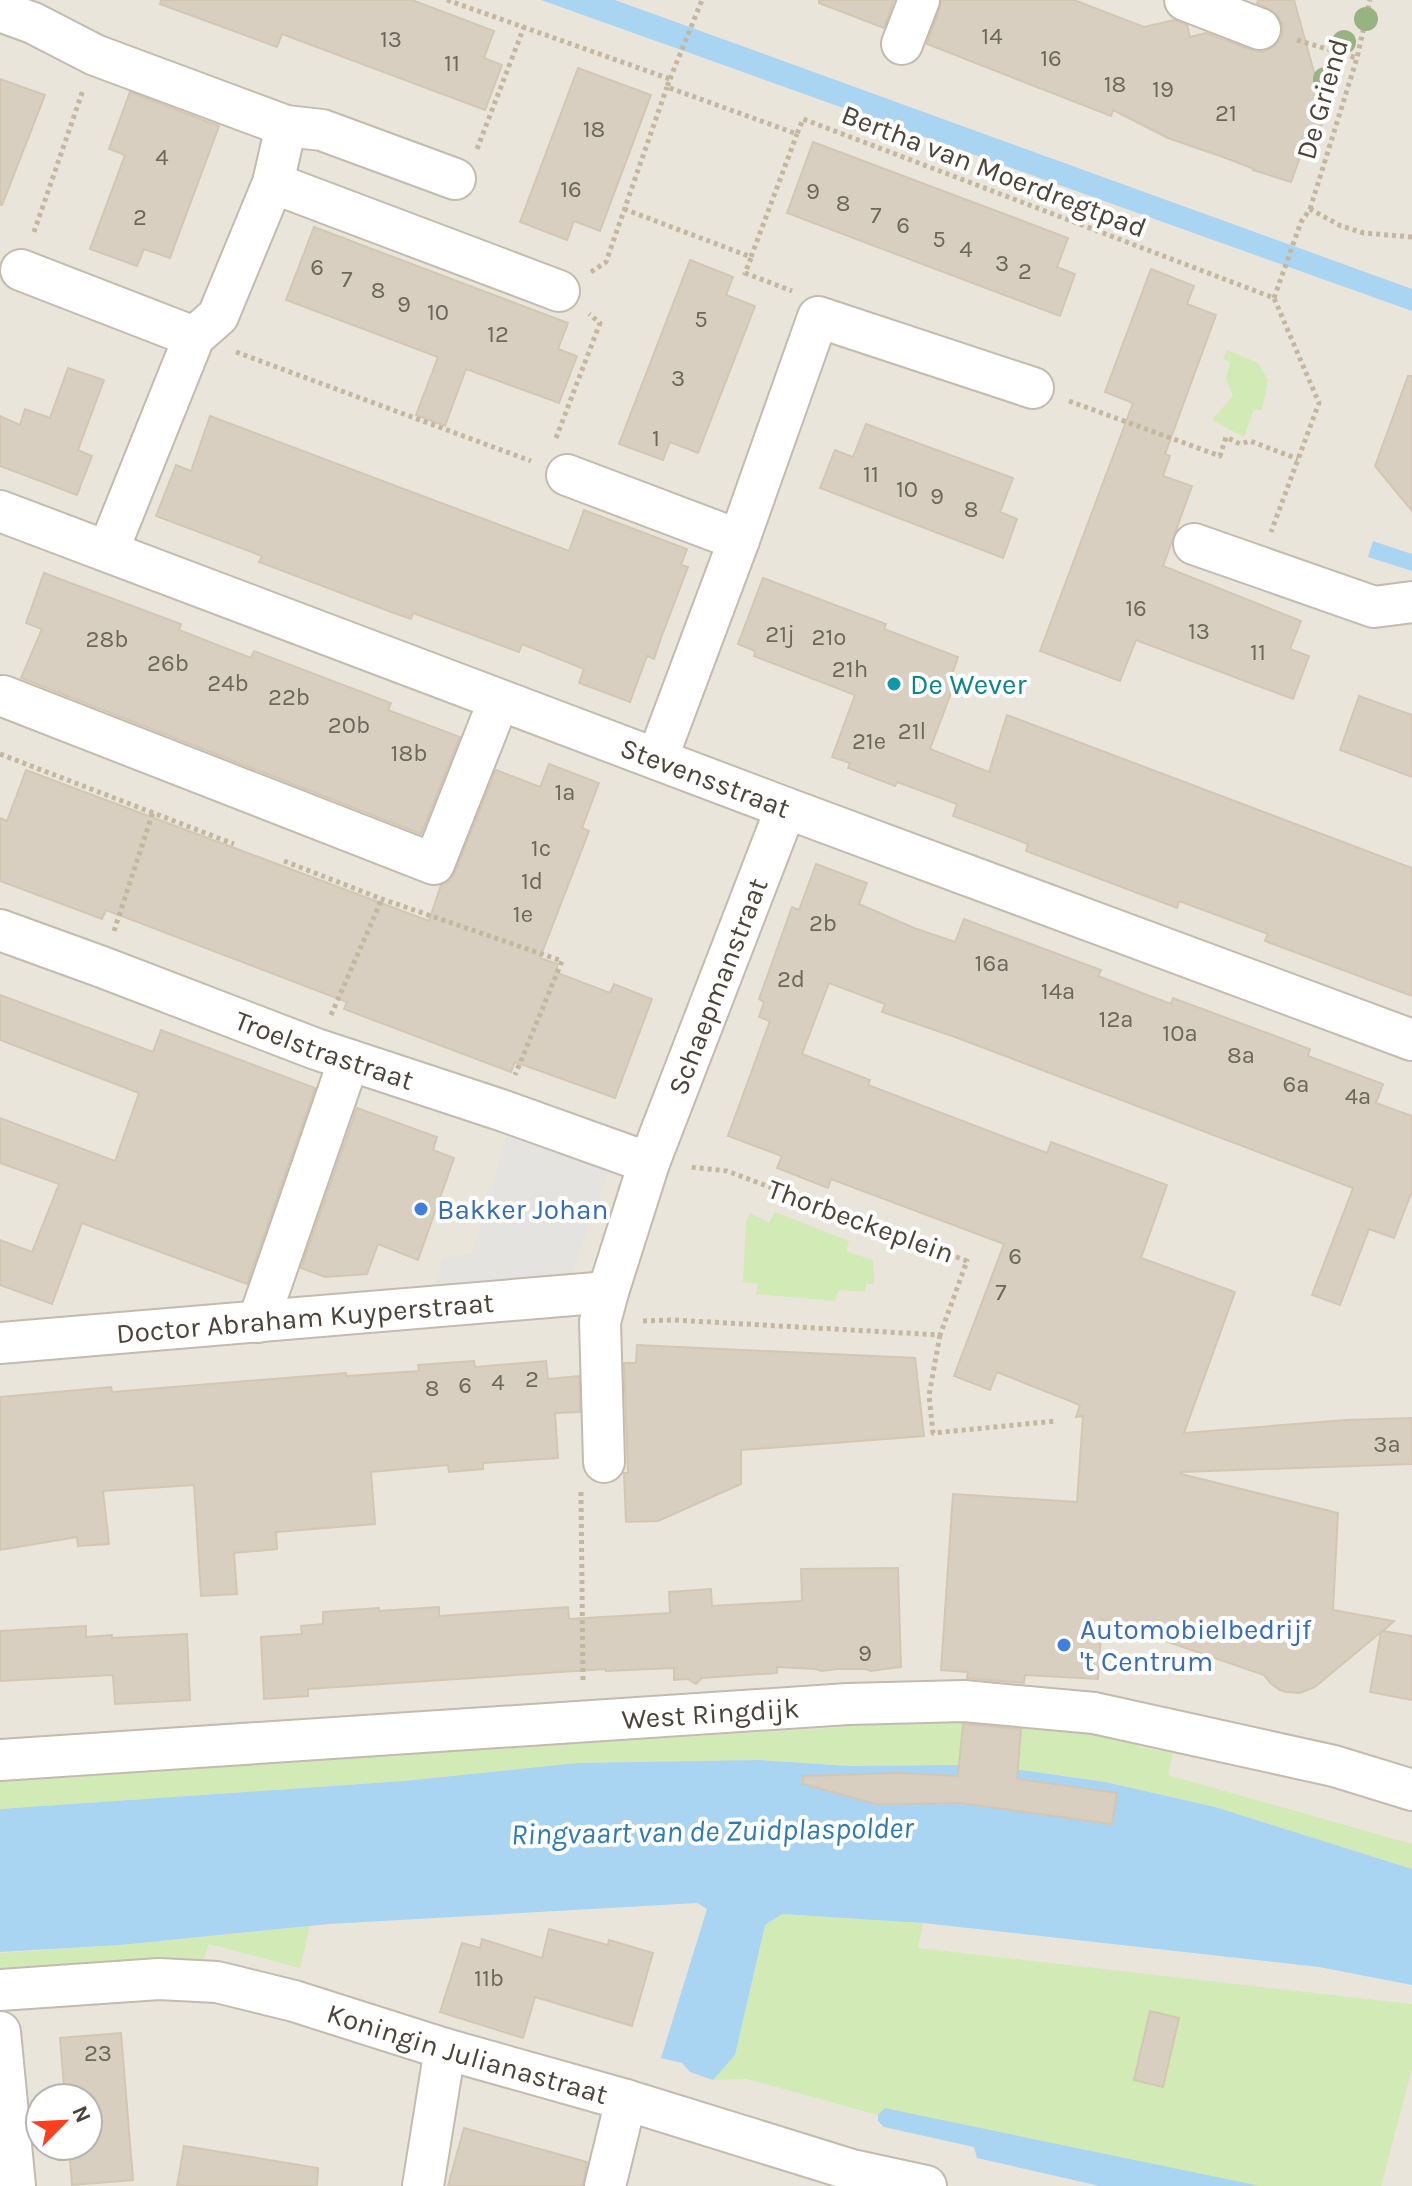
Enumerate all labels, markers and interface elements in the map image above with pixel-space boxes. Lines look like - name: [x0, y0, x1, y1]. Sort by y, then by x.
- house number: 14: [981, 22, 1003, 50]
- house number: 13: [380, 25, 402, 53]
- street label: De Griend: [1289, 35, 1355, 163]
- house number: 16: [1040, 44, 1062, 72]
- house number: 11: [444, 49, 460, 77]
- house number: 18: [1104, 70, 1126, 98]
- house number: 19: [1152, 75, 1174, 103]
- street label: Bertha van Moerdregtpad: [837, 98, 1151, 244]
- house number: 21: [1215, 99, 1237, 127]
- house number: 18: [583, 115, 605, 143]
- house number: 4: [155, 143, 169, 171]
- house number: 16: [560, 175, 582, 203]
- house number: 9: [806, 177, 820, 205]
- house number: 8: [836, 189, 850, 217]
- house number: 7: [870, 201, 882, 229]
- house number: 2: [133, 203, 147, 231]
- house number: 6: [896, 211, 910, 239]
- house number: 5: [932, 225, 946, 253]
- house number: 4: [959, 235, 973, 263]
- house number: 3: [995, 249, 1009, 277]
- house number: 6: [310, 253, 324, 281]
- house number: 2: [1018, 257, 1032, 285]
- house number: 7: [341, 265, 353, 293]
- house number: 8: [371, 276, 385, 304]
- house number: 9: [397, 290, 411, 318]
- house number: 10: [427, 298, 449, 326]
- house number: 5: [694, 305, 708, 333]
- house number: 12: [487, 320, 509, 348]
- house number: 3: [671, 364, 685, 392]
- house number: 1: [652, 424, 660, 452]
- house number: 11: [863, 460, 879, 488]
- house number: 10: [896, 475, 918, 503]
- house number: 9: [930, 482, 944, 510]
- house number: 8: [964, 495, 978, 523]
- house number: 16: [1125, 594, 1147, 622]
- house number: 13: [1188, 617, 1210, 645]
- house number: 21j: [765, 620, 795, 648]
- house number: 21o: [812, 623, 846, 651]
- house number: 28b: [86, 625, 128, 653]
- house number: 11: [1250, 638, 1266, 666]
- house number: 26b: [147, 649, 189, 677]
- house number: 21h: [832, 655, 868, 683]
- place label: De Wever: [910, 668, 1027, 701]
- house number: 24b: [207, 669, 249, 697]
- marker: De Wever: [885, 675, 903, 693]
- house number: 22b: [268, 683, 310, 711]
- house number: 20b: [328, 711, 370, 739]
- house number: 21l: [898, 717, 926, 745]
- house number: 21e: [852, 727, 886, 755]
- street label: Stevensstraat: [616, 730, 795, 825]
- house number: 18b: [391, 739, 427, 767]
- house number: 1a: [554, 778, 576, 806]
- house number: 1c: [531, 834, 551, 862]
- house number: 1d: [521, 867, 543, 895]
- street label: Schaepmanstraat: [660, 873, 774, 1099]
- house number: 1e: [513, 900, 533, 928]
- house number: 2b: [809, 909, 837, 937]
- house number: 16a: [975, 949, 1009, 977]
- house number: 2d: [777, 965, 805, 993]
- house number: 14a: [1041, 977, 1075, 1005]
- street label: Troelstrastraat: [230, 1003, 418, 1097]
- house number: 12a: [1098, 1005, 1134, 1033]
- house number: 10a: [1162, 1019, 1198, 1047]
- house number: 8a: [1227, 1041, 1255, 1069]
- house number: 6a: [1283, 1070, 1309, 1098]
- house number: 4a: [1345, 1082, 1371, 1110]
- street label: Thorbeckeplein: [763, 1172, 959, 1270]
- place label: Bakker Johan: [437, 1193, 608, 1226]
- marker: Bakker Johan: [412, 1200, 430, 1218]
- house number: 6: [1008, 1242, 1022, 1270]
- house number: 7: [995, 1278, 1007, 1306]
- street label: Doctor Abraham Kuyperstraat: [115, 1285, 495, 1350]
- house number: 2: [525, 1365, 539, 1393]
- house number: 4: [491, 1368, 505, 1396]
- house number: 6: [458, 1371, 472, 1399]
- house number: 8: [425, 1374, 439, 1402]
- house number: 3a: [1373, 1430, 1401, 1458]
- place label: Automobielbedrijf 't Centrum: [1080, 1613, 1312, 1678]
- marker: Automobielbedrijf 't Centrum: [1055, 1636, 1073, 1654]
- house number: 9: [858, 1639, 872, 1667]
- street label: West Ringdijk: [620, 1691, 800, 1735]
- water label: Ringvaart van de Zuidplaspolder: [510, 1809, 915, 1853]
- house number: 11b: [474, 1964, 504, 1992]
- street label: Koningin Julianastraat: [323, 1996, 612, 2111]
- house number: 23: [84, 2039, 112, 2067]
- north arrow: [24, 2082, 104, 2162]
- text: N: [66, 2102, 96, 2127]

